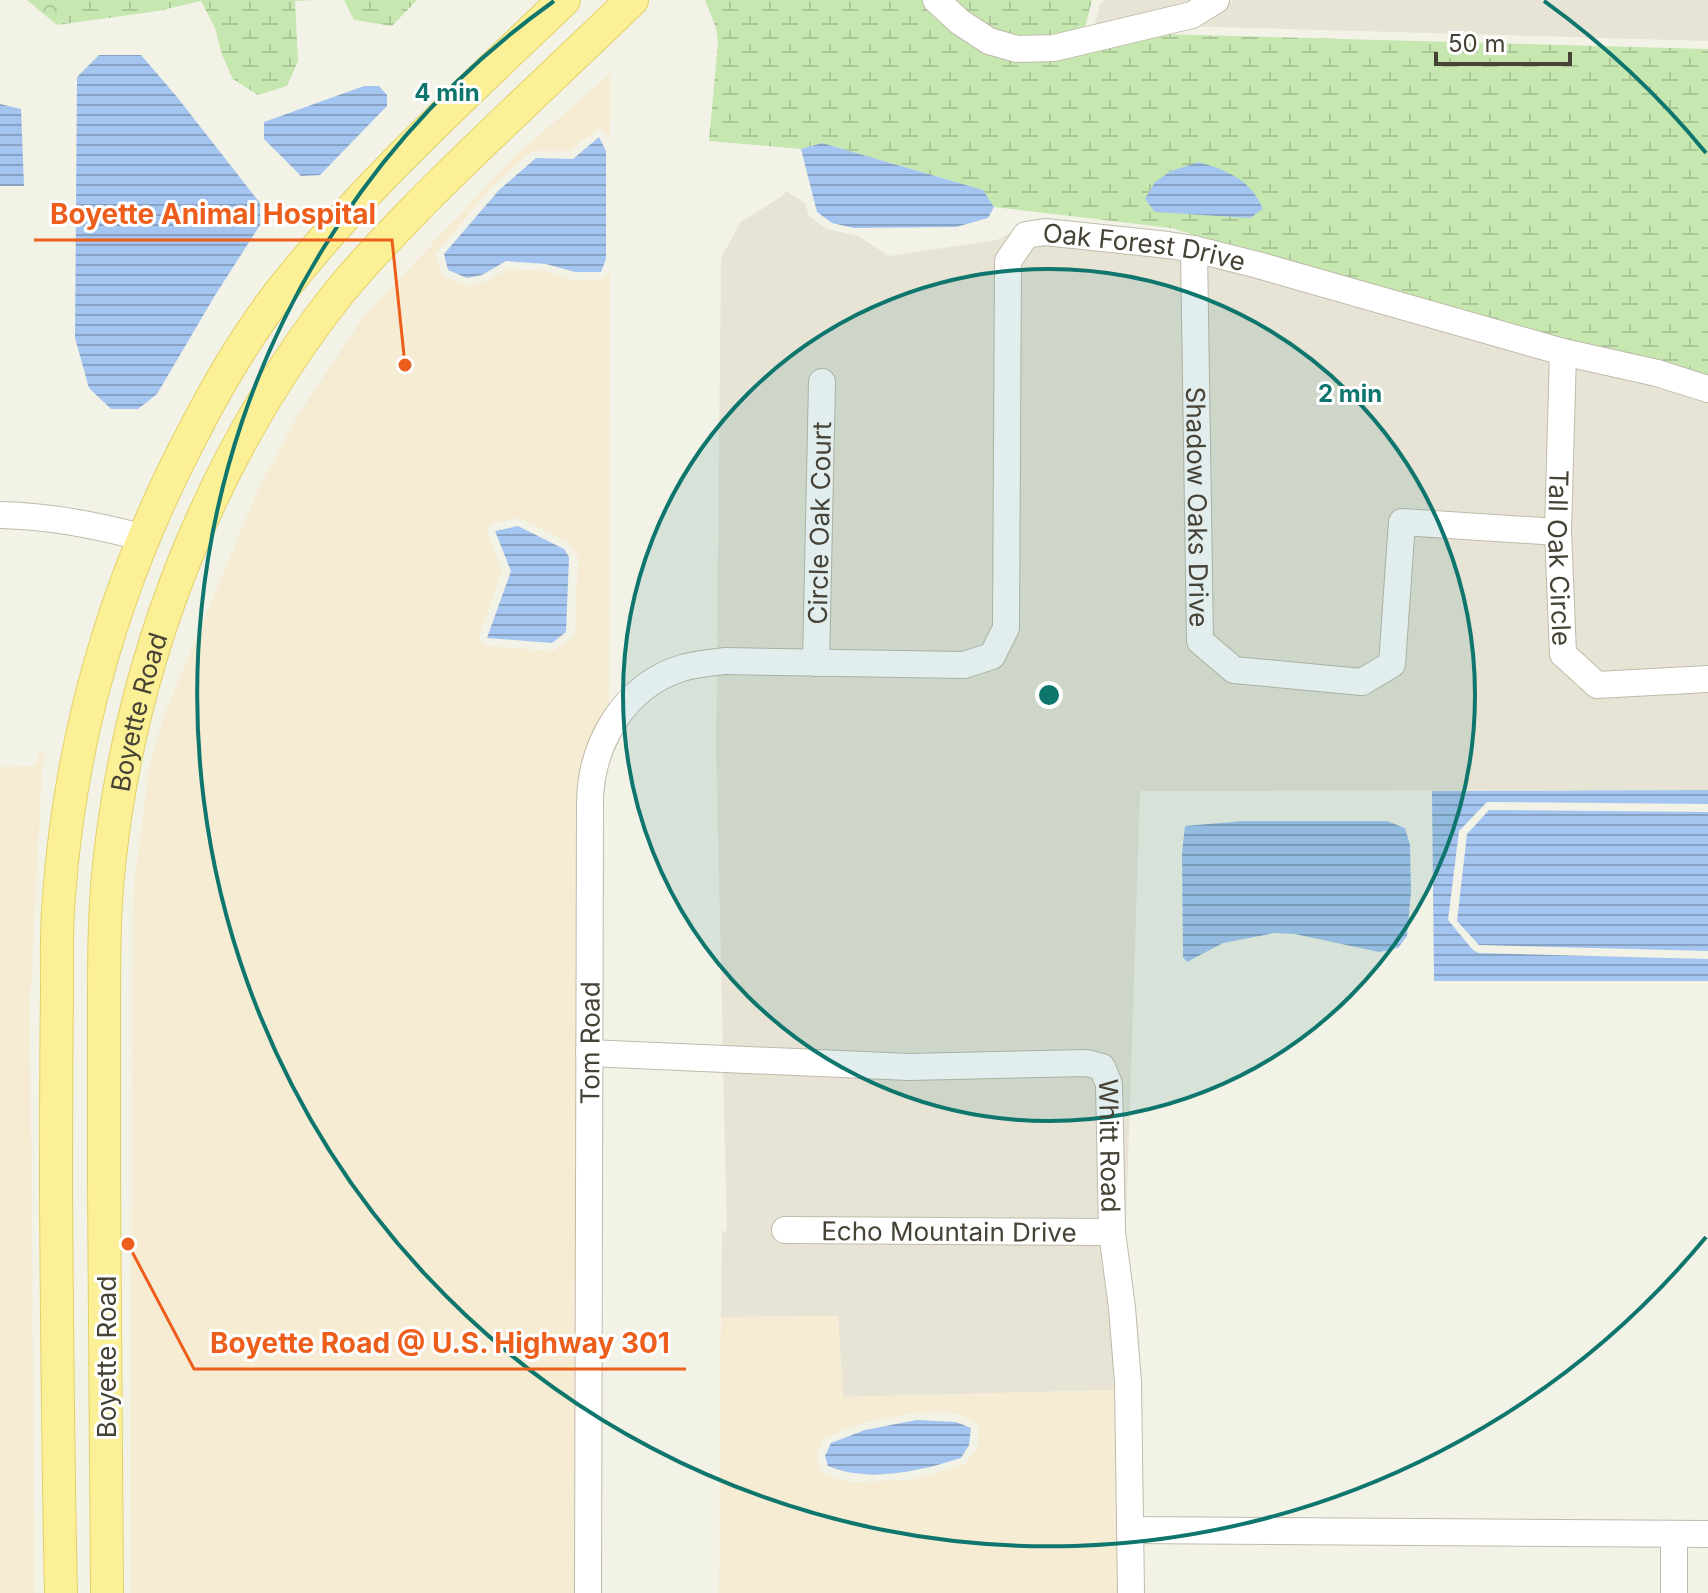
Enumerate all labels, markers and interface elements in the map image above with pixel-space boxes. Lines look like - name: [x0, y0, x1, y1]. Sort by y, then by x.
- scale bar: [1436, 16, 1570, 66]
- text: 50 m: [1448, 29, 1506, 58]
- text: 4 min: [414, 78, 480, 107]
- callout: Boyette Animal Hospital: [34, 188, 392, 240]
- text: Boyette Animal Hospital: [50, 197, 376, 231]
- street label: Oak Forest Drive: [1041, 216, 1249, 277]
- text: 2 min: [1318, 379, 1382, 408]
- street label: Shadow Oaks Drive: [1181, 386, 1215, 628]
- street label: Circle Oak Court: [801, 421, 837, 625]
- street label: Tall Oak Circle: [1542, 469, 1578, 647]
- street label: Boyette Road: [104, 629, 173, 794]
- centre of rings: [1035, 681, 1063, 709]
- street label: Tom Road: [574, 981, 605, 1105]
- street label: Whitt Road: [1093, 1079, 1127, 1213]
- street label: Echo Mountain Drive: [821, 1215, 1077, 1247]
- street label: Boyette Road: [91, 1276, 122, 1438]
- callout: Boyette Road @ U.S. Highway 301: [194, 1317, 686, 1369]
- text: Boyette Road @ U.S. Highway 301: [210, 1326, 670, 1360]

